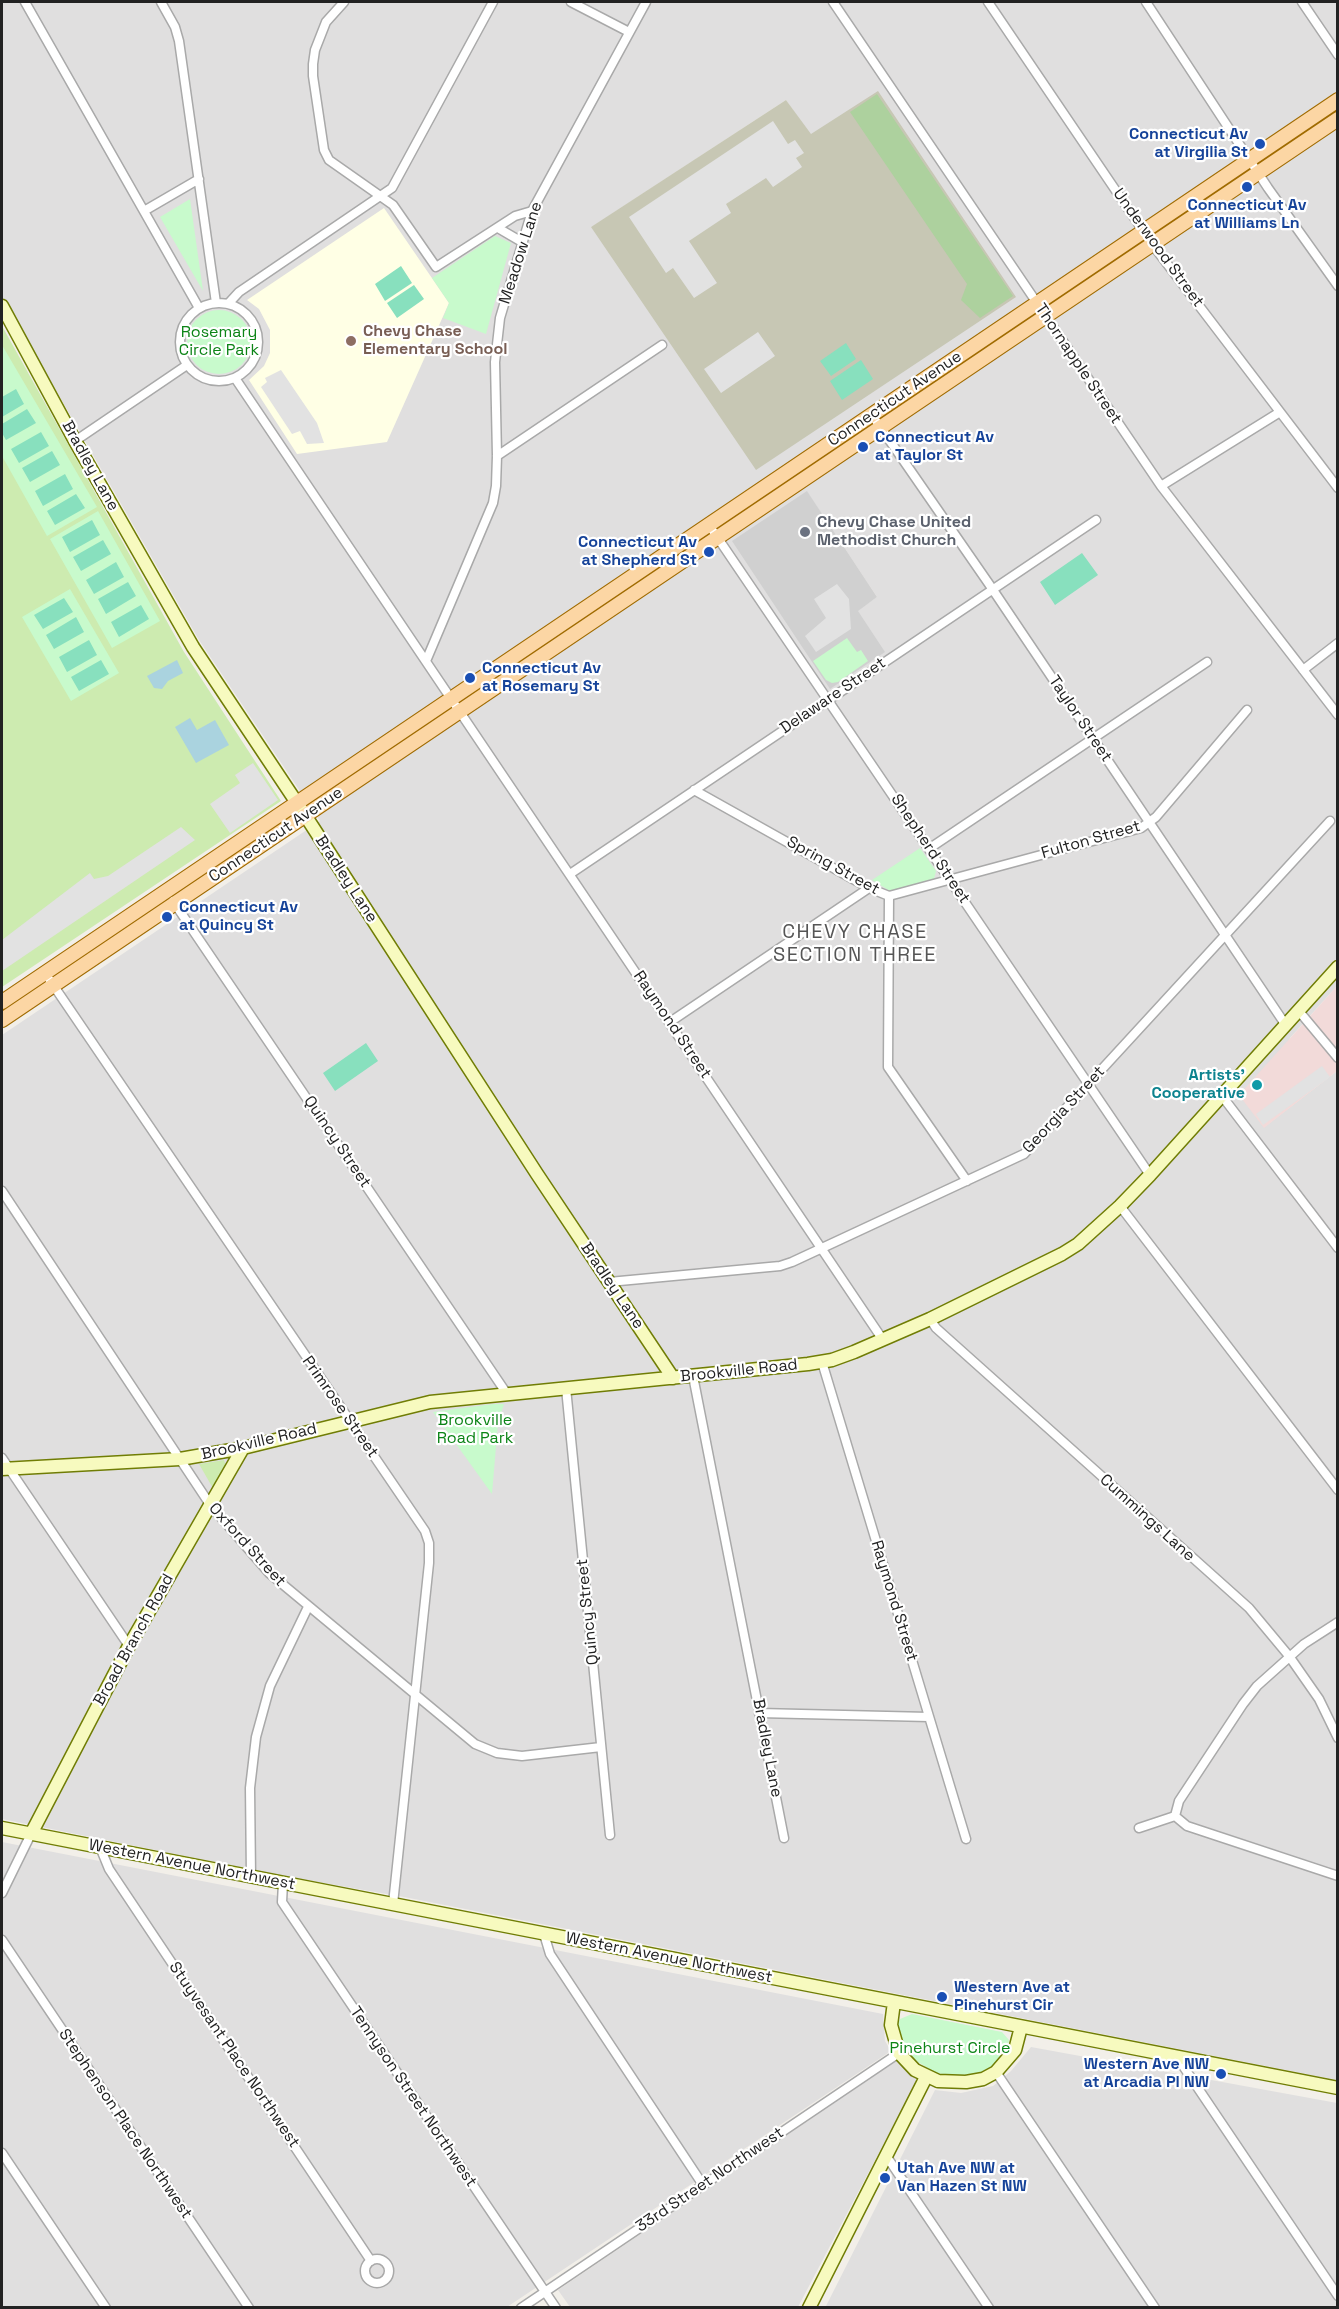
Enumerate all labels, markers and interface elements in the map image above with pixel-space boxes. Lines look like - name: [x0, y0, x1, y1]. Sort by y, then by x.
- place label: Connecticut Av at Virgilia St: [1129, 125, 1248, 163]
- marker: Connecticut Av at Virgilia St: [1253, 137, 1267, 151]
- marker: Connecticut Av at Williams Ln: [1240, 180, 1254, 194]
- street label: Underwood Street: [1108, 185, 1208, 311]
- place label: Connecticut Av at Williams Ln: [1187, 196, 1307, 234]
- street label: Meadow Lane: [495, 199, 547, 307]
- street label: Thornapple Street: [1031, 300, 1125, 428]
- place label: Chevy Chase Elementary School: [363, 322, 507, 360]
- park label: Rosemary Circle Park: [179, 323, 259, 361]
- marker: Chevy Chase Elementary School: [344, 334, 358, 348]
- street label: Connecticut Avenue: [825, 347, 965, 451]
- street label: Bradley Lane: [57, 418, 123, 514]
- place label: Connecticut Av at Taylor St: [875, 428, 994, 466]
- marker: Connecticut Av at Taylor St: [856, 440, 870, 454]
- place label: Chevy Chase United Methodist Church: [817, 513, 971, 551]
- marker: Chevy Chase United Methodist Church: [798, 525, 812, 539]
- place label: Connecticut Av at Shepherd St: [578, 533, 697, 571]
- marker: Connecticut Av at Shepherd St: [702, 545, 716, 559]
- street label: Delaware Street: [777, 654, 889, 738]
- place label: Connecticut Av at Rosemary St: [482, 659, 601, 697]
- marker: Connecticut Av at Rosemary St: [463, 671, 477, 685]
- street label: Taylor Street: [1044, 672, 1116, 766]
- street label: Connecticut Avenue: [206, 783, 346, 887]
- street label: Shepherd Street: [886, 791, 974, 907]
- street label: Fulton Street: [1039, 817, 1143, 863]
- street label: Bradley Lane: [311, 832, 381, 926]
- street label: Spring Street: [783, 833, 883, 899]
- place label: Connecticut Av at Quincy St: [179, 898, 298, 936]
- marker: Connecticut Av at Quincy St: [160, 910, 174, 924]
- district label: CHEVY CHASE SECTION THREE: [773, 921, 937, 968]
- street label: Raymond Street: [629, 968, 715, 1082]
- street label: Georgia Street: [1019, 1062, 1109, 1158]
- place label: Artists' Cooperative: [1152, 1066, 1245, 1104]
- marker: Artists' Cooperative: [1250, 1078, 1264, 1092]
- street label: Quincy Street: [299, 1092, 375, 1192]
- street label: Bradley Lane: [576, 1239, 648, 1333]
- street label: Primrose Street: [298, 1352, 382, 1462]
- street label: Brookville Road: [679, 1355, 799, 1387]
- park label: Brookville Road Park: [437, 1411, 513, 1449]
- street label: Brookville Road: [199, 1419, 319, 1465]
- street label: Cummings Lane: [1095, 1470, 1199, 1566]
- street label: Oxford Street: [204, 1499, 290, 1591]
- street label: Raymond Street: [866, 1538, 922, 1664]
- street label: Quincy Street: [573, 1558, 603, 1666]
- street label: Broad Branch Road: [90, 1571, 178, 1709]
- street label: Bradley Lane: [748, 1697, 786, 1799]
- street label: Western Avenue Northwest: [87, 1836, 297, 1894]
- street label: Western Avenue Northwest: [564, 1929, 774, 1987]
- street label: Stuyvesant Place Northwest: [164, 1958, 304, 2152]
- place label: Western Ave at Pinehurst Cir: [954, 1978, 1070, 2016]
- marker: Western Ave at Pinehurst Cir: [935, 1990, 949, 2004]
- street label: Tennyson Street Northwest: [345, 2003, 481, 2191]
- street label: Stephenson Place Northwest: [54, 2025, 196, 2223]
- park label: Pinehurst Circle: [890, 2039, 1010, 2059]
- place label: Western Ave NW at Arcadia Pl NW: [1083, 2055, 1209, 2093]
- marker: Western Ave NW at Arcadia Pl NW: [1214, 2067, 1228, 2081]
- street label: 33rd Street Northwest: [633, 2123, 787, 2237]
- place label: Utah Ave NW at Van Hazen St NW: [897, 2159, 1027, 2197]
- marker: Utah Ave NW at Van Hazen St NW: [878, 2171, 892, 2185]

